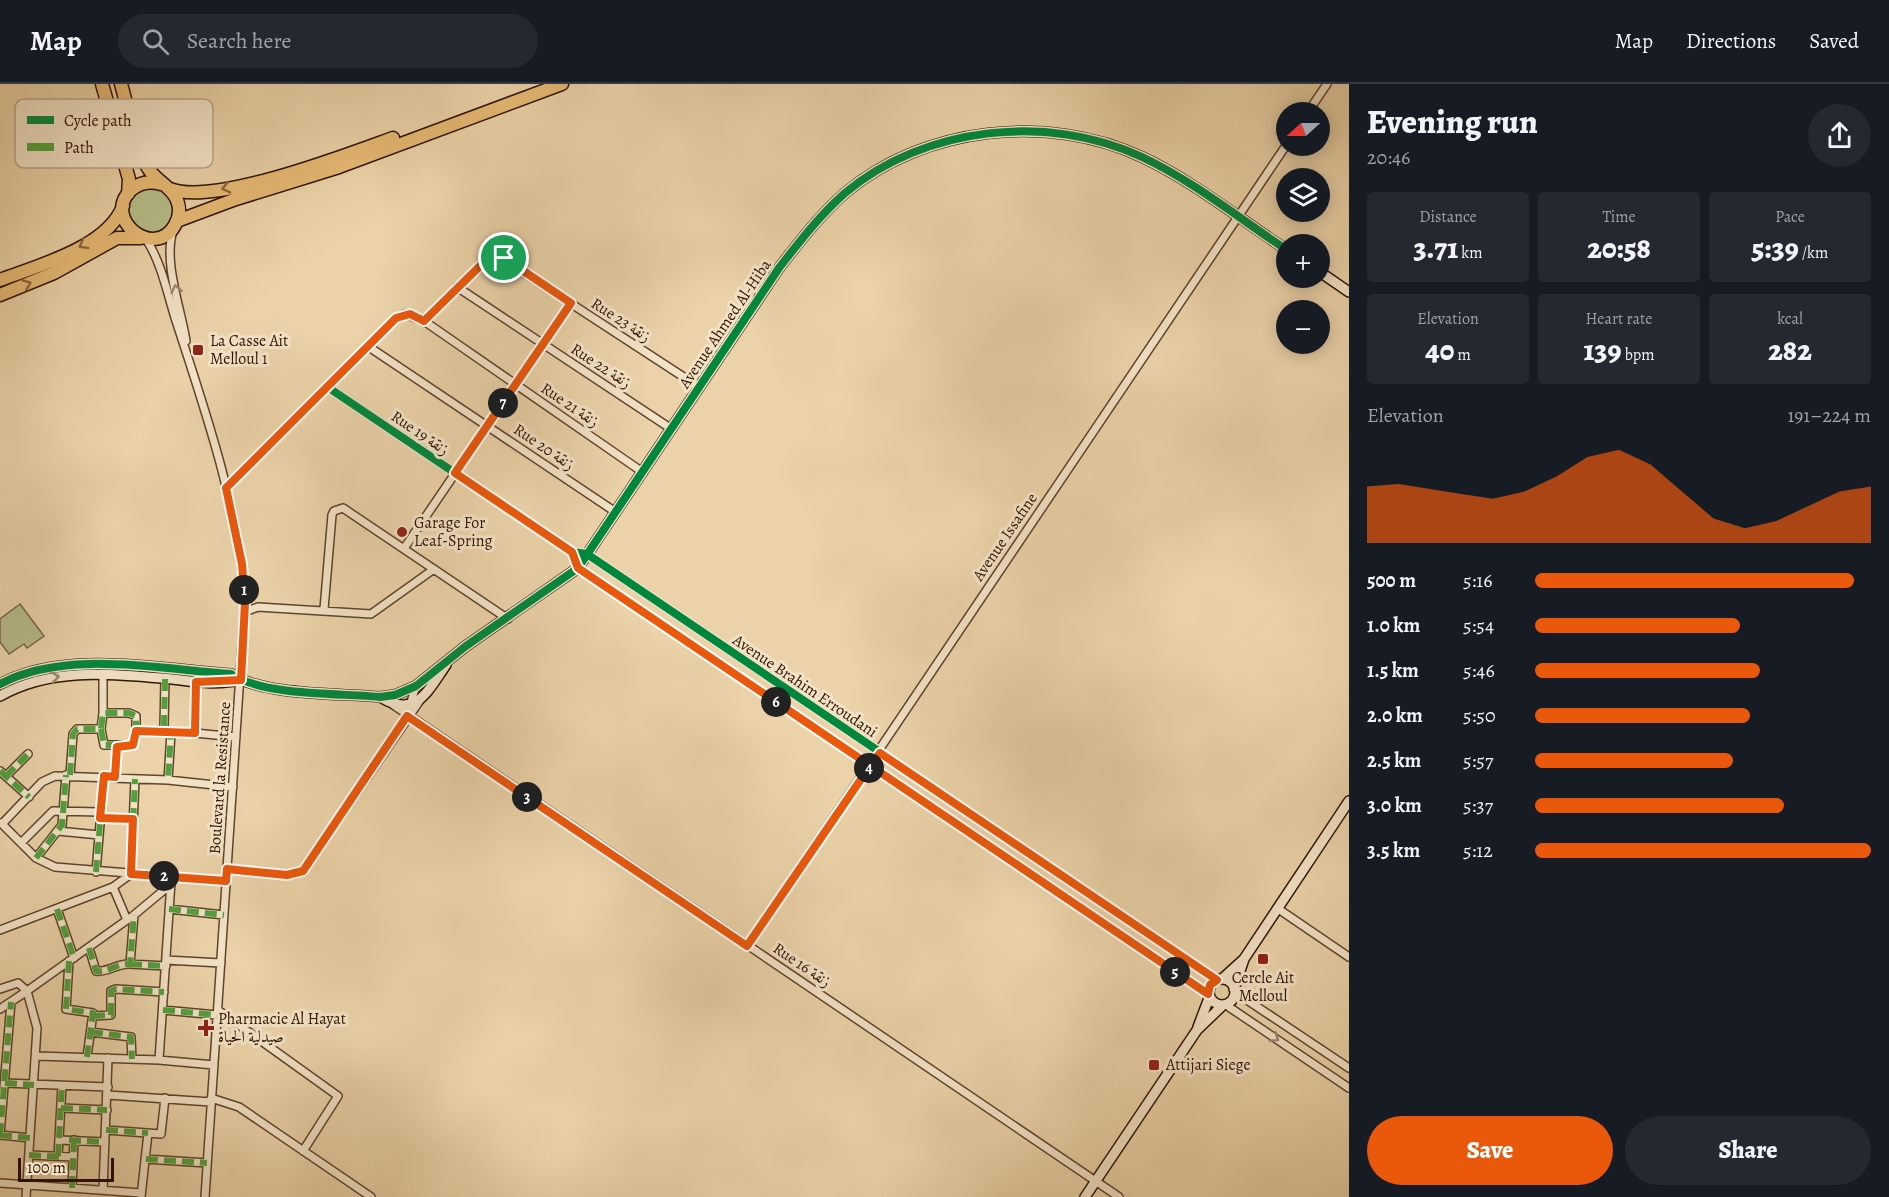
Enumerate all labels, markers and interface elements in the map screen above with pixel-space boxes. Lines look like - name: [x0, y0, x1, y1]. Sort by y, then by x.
- search box: [118, 14, 538, 68]
- text: Map: [30, 22, 82, 60]
- icon: search: [139, 25, 172, 58]
- text: Search here: [187, 26, 291, 56]
- text: Map: [1615, 27, 1653, 55]
- text: Directions: [1686, 27, 1776, 55]
- text: Saved: [1809, 27, 1859, 55]
- legend: [15, 99, 213, 168]
- text: Evening run: [1367, 99, 1538, 144]
- north arrow: [1276, 102, 1330, 156]
- map controls: [1276, 102, 1330, 354]
- button: share: [1808, 104, 1871, 167]
- text: Cycle path: [64, 110, 132, 132]
- text: Path: [64, 137, 94, 159]
- text: 20:46: [1367, 144, 1410, 171]
- button: layers: [1276, 168, 1330, 222]
- one-way arrow: [222, 181, 232, 194]
- text: Distance: [1419, 206, 1477, 228]
- text: Time: [1602, 206, 1636, 228]
- text: Pace: [1775, 206, 1805, 228]
- text: 3.71: [1413, 228, 1458, 268]
- text: 20:58: [1587, 228, 1651, 268]
- text: 5:39: [1752, 228, 1799, 268]
- pin: [478, 232, 529, 283]
- button: +: [1276, 234, 1330, 288]
- one-way arrow: [79, 238, 89, 249]
- icon: arrive: [487, 241, 520, 274]
- text: km: [1458, 242, 1483, 264]
- text: /km: [1799, 242, 1828, 264]
- street label: Avenue Ahmed Al-Hiba: [673, 255, 777, 394]
- one-way arrow: [21, 279, 32, 291]
- one-way arrow: [170, 284, 183, 294]
- street label: Rue 23 زنقة: [587, 292, 655, 348]
- button: −: [1276, 300, 1330, 354]
- text: Elevation: [1417, 308, 1479, 330]
- text: Heart rate: [1586, 308, 1652, 330]
- text: kcal: [1777, 308, 1803, 330]
- place label: La Casse Ait Melloul 1: [210, 330, 288, 370]
- text: 40: [1425, 330, 1454, 370]
- text: 139: [1583, 330, 1622, 370]
- text: 282: [1768, 330, 1812, 370]
- street label: Rue 22 زنقة: [566, 338, 636, 394]
- marker: La Casse Ait Melloul 1: [191, 343, 205, 357]
- text: m: [1454, 344, 1471, 366]
- text: bpm: [1622, 344, 1655, 366]
- street label: Rue 21 زنقة: [536, 377, 604, 433]
- pin: 7: [488, 388, 518, 418]
- text: 7: [500, 392, 506, 414]
- text: Elevation: [1367, 402, 1444, 429]
- text: 191–224 m: [1787, 402, 1871, 429]
- street label: Rue 19 زنقة: [387, 405, 453, 461]
- street label: Rue 20 زنقة: [509, 419, 579, 475]
- street label: Avenue Issafine: [967, 489, 1043, 586]
- place label: Garage For Leaf-Spring: [414, 512, 492, 552]
- marker: Garage For Leaf-Spring: [395, 525, 409, 539]
- text: 500 m: [1367, 567, 1416, 594]
- text: 5:16: [1463, 567, 1492, 594]
- pin: 1: [229, 575, 259, 605]
- text: 1: [241, 579, 247, 601]
- text: 1.0 km: [1367, 612, 1420, 639]
- text: 5:54: [1463, 612, 1494, 639]
- street label: Avenue Brahim Erroudani: [727, 629, 882, 743]
- text: 1.5 km: [1367, 657, 1419, 684]
- text: 5:46: [1463, 657, 1495, 684]
- one-way arrow: [50, 671, 60, 684]
- pin: 6: [761, 687, 791, 717]
- text: 6: [772, 691, 780, 713]
- street label: Boulevard la Resistance: [204, 701, 236, 855]
- text: 2.0 km: [1367, 702, 1423, 729]
- text: 5:50: [1463, 702, 1496, 729]
- text: 2.5 km: [1367, 747, 1421, 774]
- text: 5:57: [1463, 747, 1493, 774]
- pin: 4: [854, 753, 884, 783]
- text: 4: [865, 757, 873, 779]
- pin: 3: [512, 782, 542, 812]
- text: 3: [524, 786, 530, 808]
- text: 3.0 km: [1367, 792, 1422, 819]
- text: 5:37: [1463, 792, 1493, 819]
- text: 3.5 km: [1367, 837, 1420, 864]
- text: 5:12: [1463, 837, 1493, 864]
- pin: 2: [149, 861, 179, 891]
- text: 2: [160, 865, 168, 887]
- street label: Rue 16 زنقة: [769, 937, 835, 993]
- marker: Cercle Ait Melloul: [1256, 952, 1270, 966]
- pin: 5: [1160, 957, 1190, 987]
- text: 5: [1172, 961, 1178, 983]
- place label: Cercle Ait Melloul: [1232, 967, 1294, 1007]
- place label: Pharmacie Al Hayat صيدلية الحياة: [218, 1008, 346, 1048]
- marker: Pharmacie Al Hayat صيدلية الحياة: [199, 1021, 213, 1035]
- one-way arrow: [1268, 1031, 1279, 1042]
- place label: Attijari Siege: [1165, 1054, 1251, 1076]
- marker: Attijari Siege: [1147, 1058, 1161, 1072]
- button: Save: [1367, 1116, 1613, 1185]
- button: Share: [1625, 1116, 1871, 1185]
- scale bar: [18, 1155, 114, 1182]
- text: 100 m: [27, 1157, 66, 1179]

